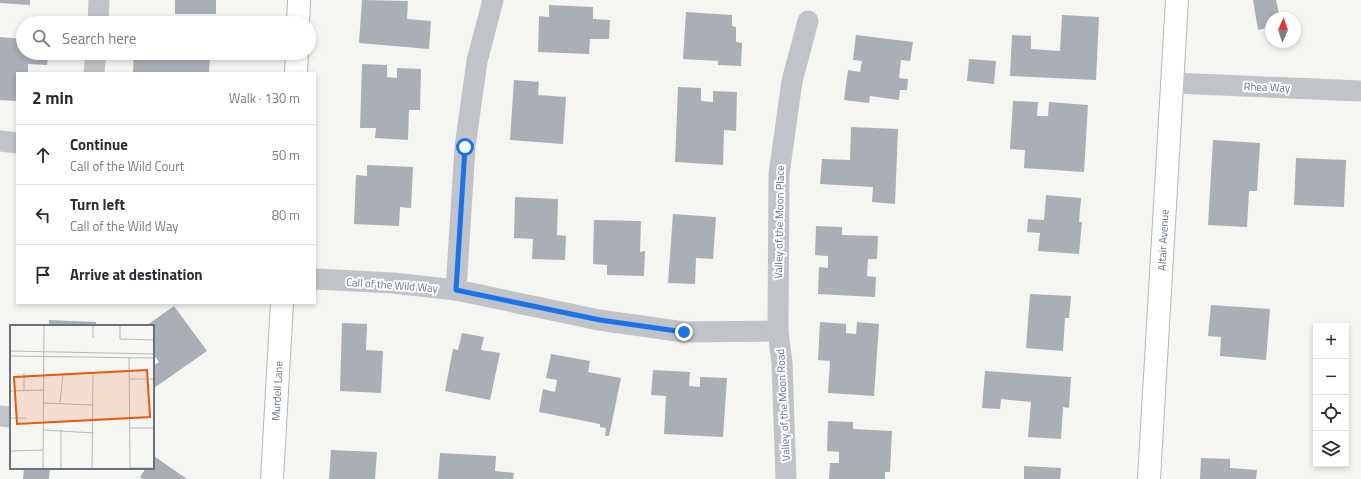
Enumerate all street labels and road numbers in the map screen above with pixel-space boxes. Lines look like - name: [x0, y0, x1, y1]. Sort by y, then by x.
- street label: Rhea Way: [1243, 78, 1291, 96]
- street label: Valley of the Moon Place: [770, 165, 788, 279]
- street label: Altair Avenue: [1153, 208, 1173, 271]
- street label: Call of the Wild Way: [346, 274, 439, 296]
- street label: Valley of the Moon Road: [772, 348, 794, 462]
- street label: Murdell Lane: [267, 360, 287, 421]

